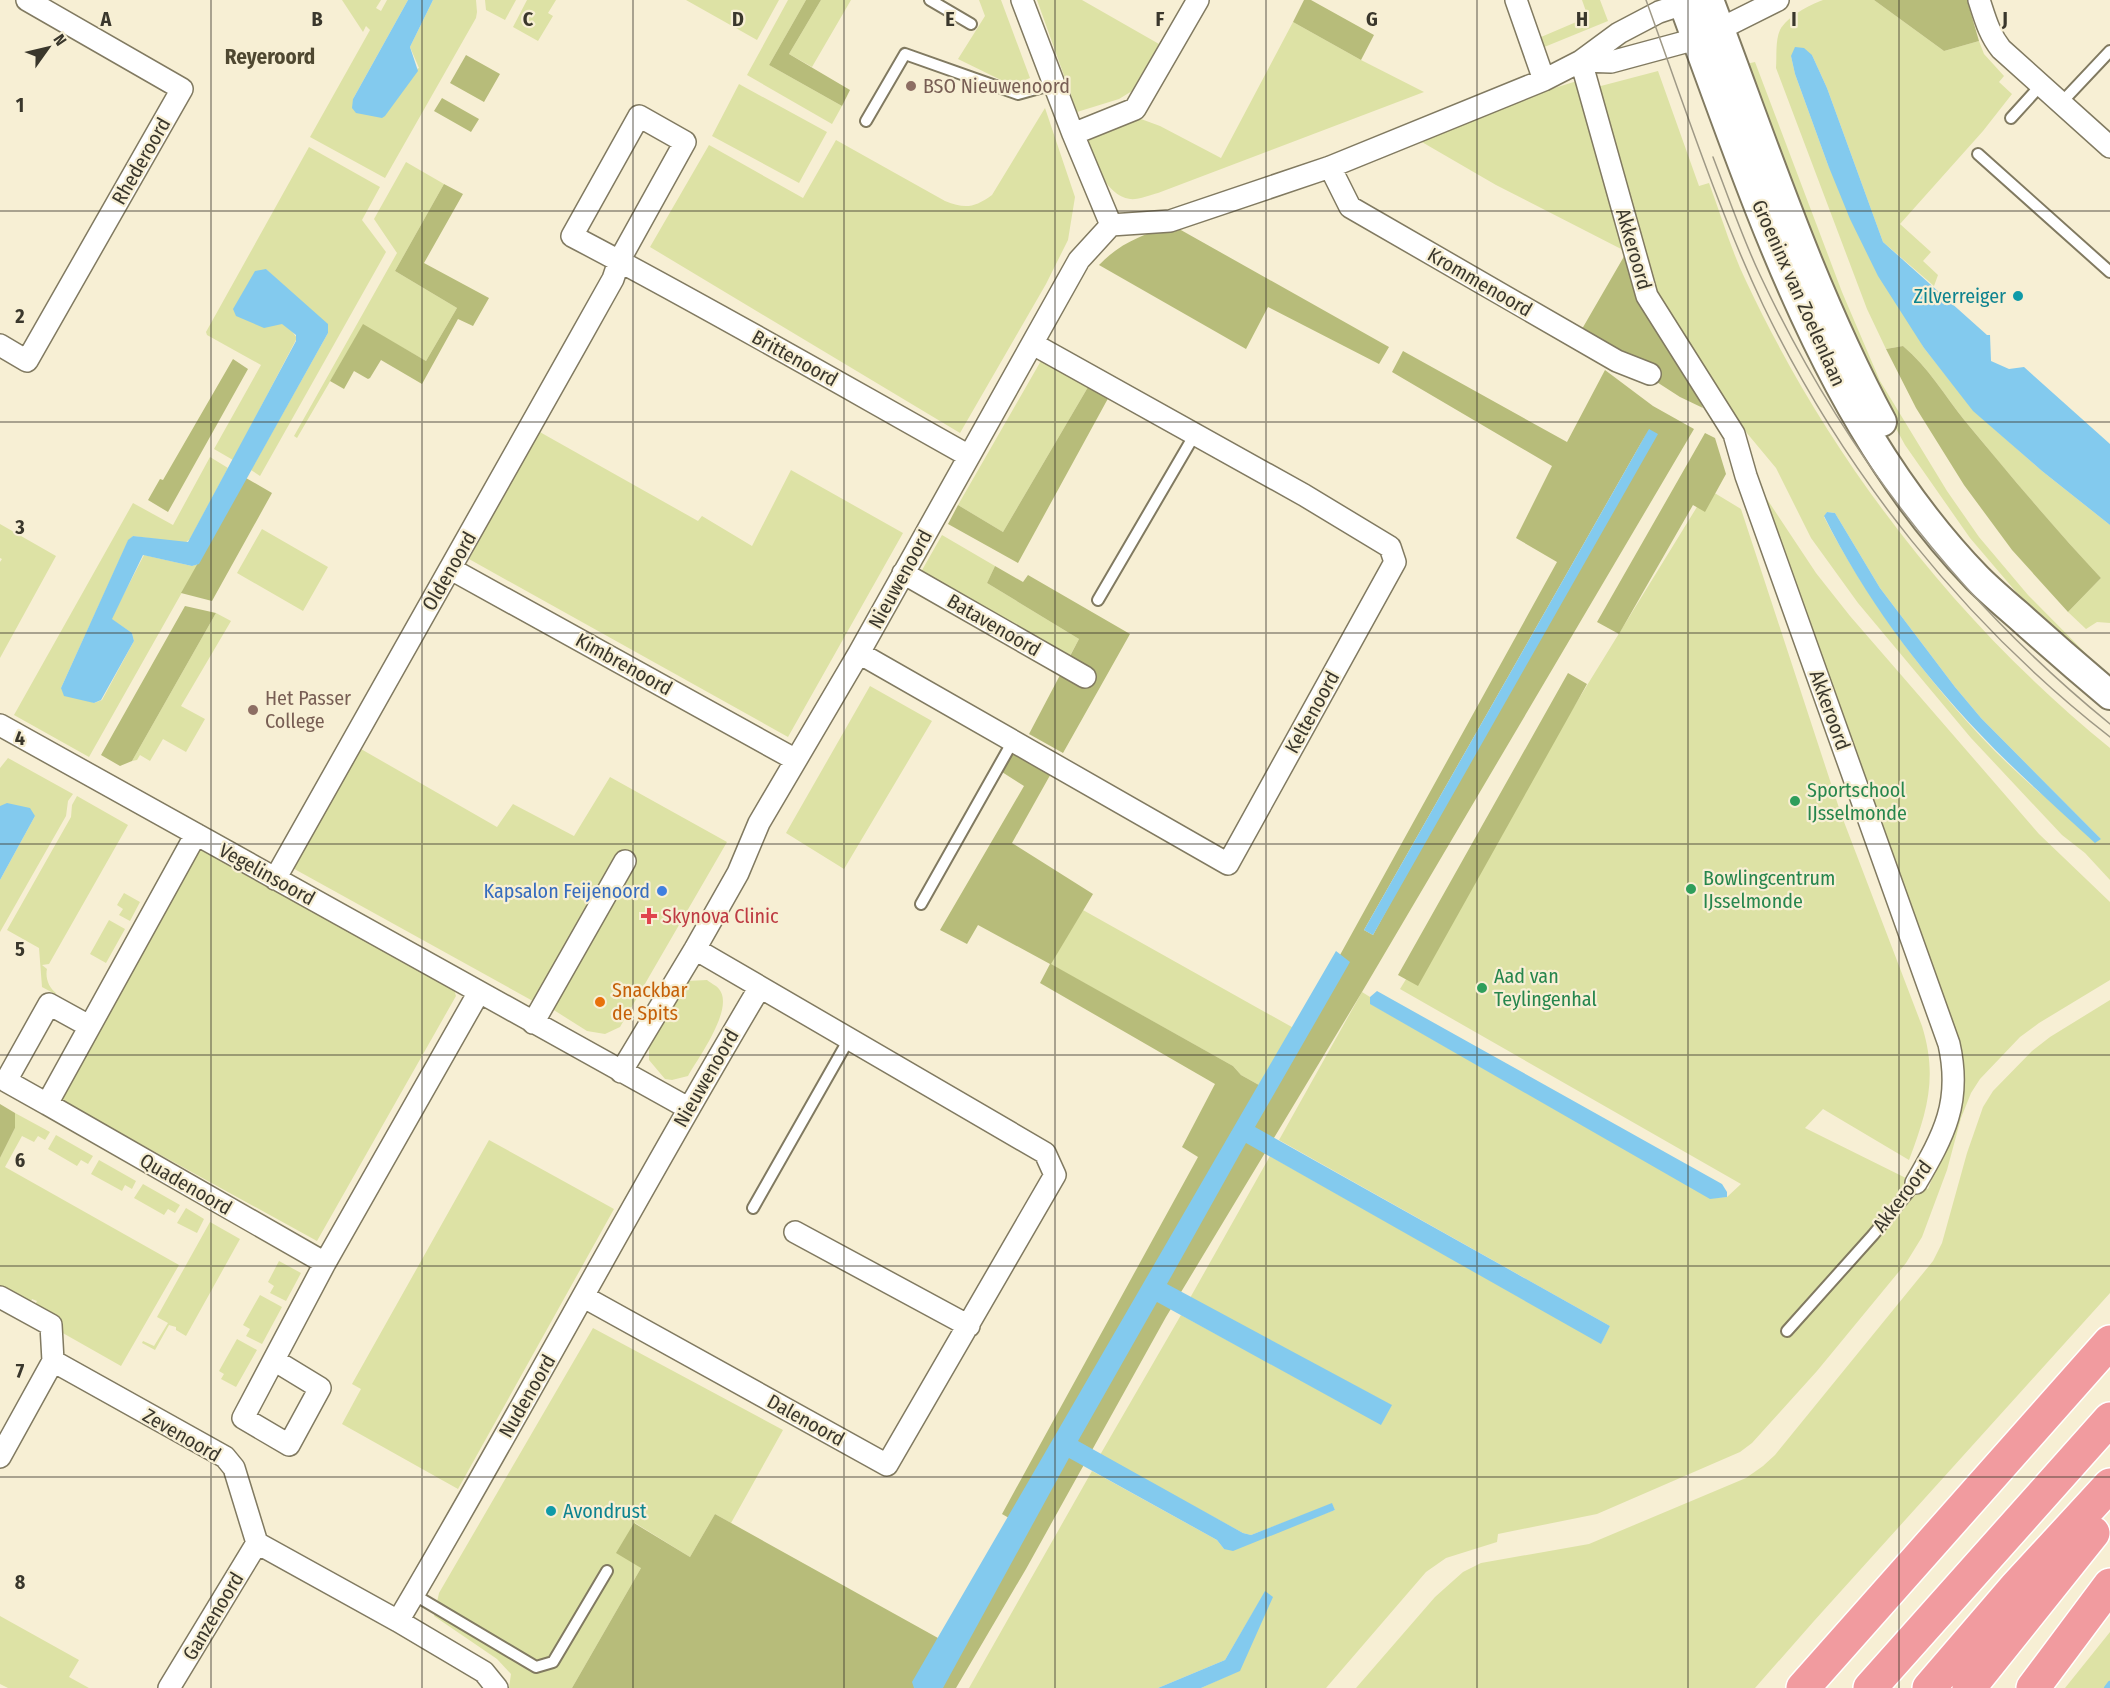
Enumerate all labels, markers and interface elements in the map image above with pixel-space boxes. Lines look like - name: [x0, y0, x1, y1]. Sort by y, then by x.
- text: A: [100, 7, 113, 31]
- text: B: [311, 7, 323, 31]
- text: C: [523, 7, 534, 31]
- text: D: [732, 7, 744, 31]
- text: E: [945, 7, 955, 31]
- text: F: [1156, 7, 1165, 31]
- text: G: [1366, 7, 1378, 31]
- text: H: [1576, 7, 1588, 31]
- text: I: [1791, 7, 1797, 31]
- text: J: [2001, 7, 2008, 31]
- north arrow: [18, 18, 78, 78]
- text: N: [49, 31, 71, 49]
- district label: Reyeroord: [225, 44, 315, 70]
- place label: BSO Nieuwenoord: [923, 74, 1070, 98]
- marker: BSO Nieuwenoord: [904, 79, 918, 93]
- text: 1: [16, 93, 24, 117]
- street label: Rhederoord: [106, 113, 176, 209]
- street label: Groeninx van Zoelenlaan: [1747, 196, 1851, 390]
- street label: Akkeroord: [1611, 206, 1657, 292]
- street label: Krommenoord: [1423, 242, 1537, 322]
- place label: Zilverreiger: [1913, 284, 2006, 308]
- marker: Zilverreiger: [2011, 289, 2025, 303]
- text: 2: [14, 304, 25, 328]
- street label: Brittenoord: [748, 325, 842, 391]
- text: 3: [14, 515, 25, 539]
- street label: Nieuwenoord: [863, 525, 937, 633]
- street label: Oldenoord: [417, 527, 481, 615]
- street label: Batavenoord: [943, 589, 1045, 661]
- street label: Kimbrenoord: [572, 628, 676, 700]
- street label: Keltenoord: [1280, 667, 1344, 757]
- street label: Akkeroord: [1804, 667, 1856, 753]
- place label: Het Passer College: [265, 686, 351, 733]
- marker: Het Passer College: [246, 703, 260, 717]
- text: 4: [15, 726, 25, 750]
- place label: Sportschool IJsselmonde: [1807, 778, 1907, 825]
- marker: Sportschool IJsselmonde: [1788, 794, 1802, 808]
- street label: Vegelinsoord: [215, 838, 319, 910]
- place label: Bowlingcentrum IJsselmonde: [1703, 866, 1835, 913]
- place label: Kapsalon Feijenoord: [484, 879, 650, 903]
- marker: Bowlingcentrum IJsselmonde: [1684, 882, 1698, 896]
- marker: Kapsalon Feijenoord: [655, 884, 669, 898]
- place label: Skynova Clinic: [662, 904, 779, 928]
- marker: Skynova Clinic: [640, 907, 658, 925]
- text: 5: [15, 937, 25, 961]
- place label: Aad van Teylingenhal: [1494, 964, 1597, 1011]
- place label: Snackbar de Spits: [612, 978, 687, 1025]
- marker: Aad van Teylingenhal: [1475, 981, 1489, 995]
- marker: Snackbar de Spits: [593, 995, 607, 1009]
- street label: Nieuwenoord: [668, 1025, 744, 1131]
- text: 6: [15, 1148, 25, 1172]
- street label: Quadenoord: [136, 1148, 236, 1220]
- street label: Akkeroord: [1867, 1155, 1937, 1237]
- street label: Nudenoord: [494, 1350, 560, 1442]
- text: 7: [16, 1359, 25, 1383]
- street label: Dalenoord: [763, 1389, 849, 1451]
- street label: Zevenoord: [139, 1403, 225, 1467]
- place label: Avondrust: [563, 1499, 647, 1523]
- marker: Avondrust: [544, 1504, 558, 1518]
- street label: Ganzenoord: [177, 1568, 249, 1664]
- text: 8: [15, 1570, 26, 1594]

